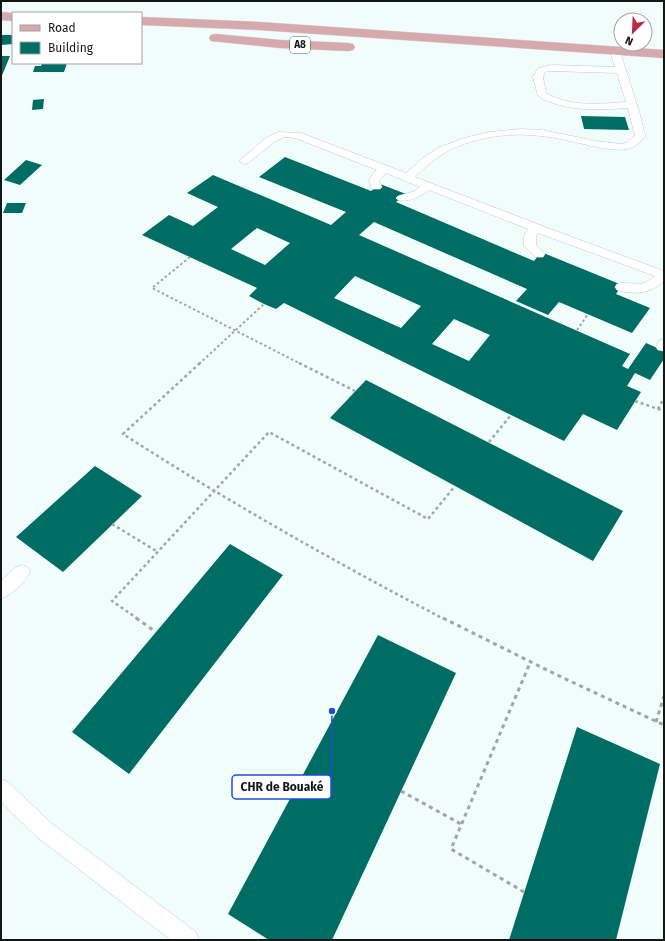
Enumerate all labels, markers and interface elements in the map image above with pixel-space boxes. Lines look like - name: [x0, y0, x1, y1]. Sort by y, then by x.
- legend: [12, 12, 142, 64]
- north arrow: [613, 12, 653, 52]
- text: Road: [48, 21, 76, 35]
- text: N: [623, 33, 635, 48]
- road number: A8: [290, 37, 310, 53]
- text: Building: [48, 41, 94, 55]
- callout: CHR de Bouaké: [232, 775, 331, 799]
- text: CHR de Bouaké: [241, 780, 324, 794]

